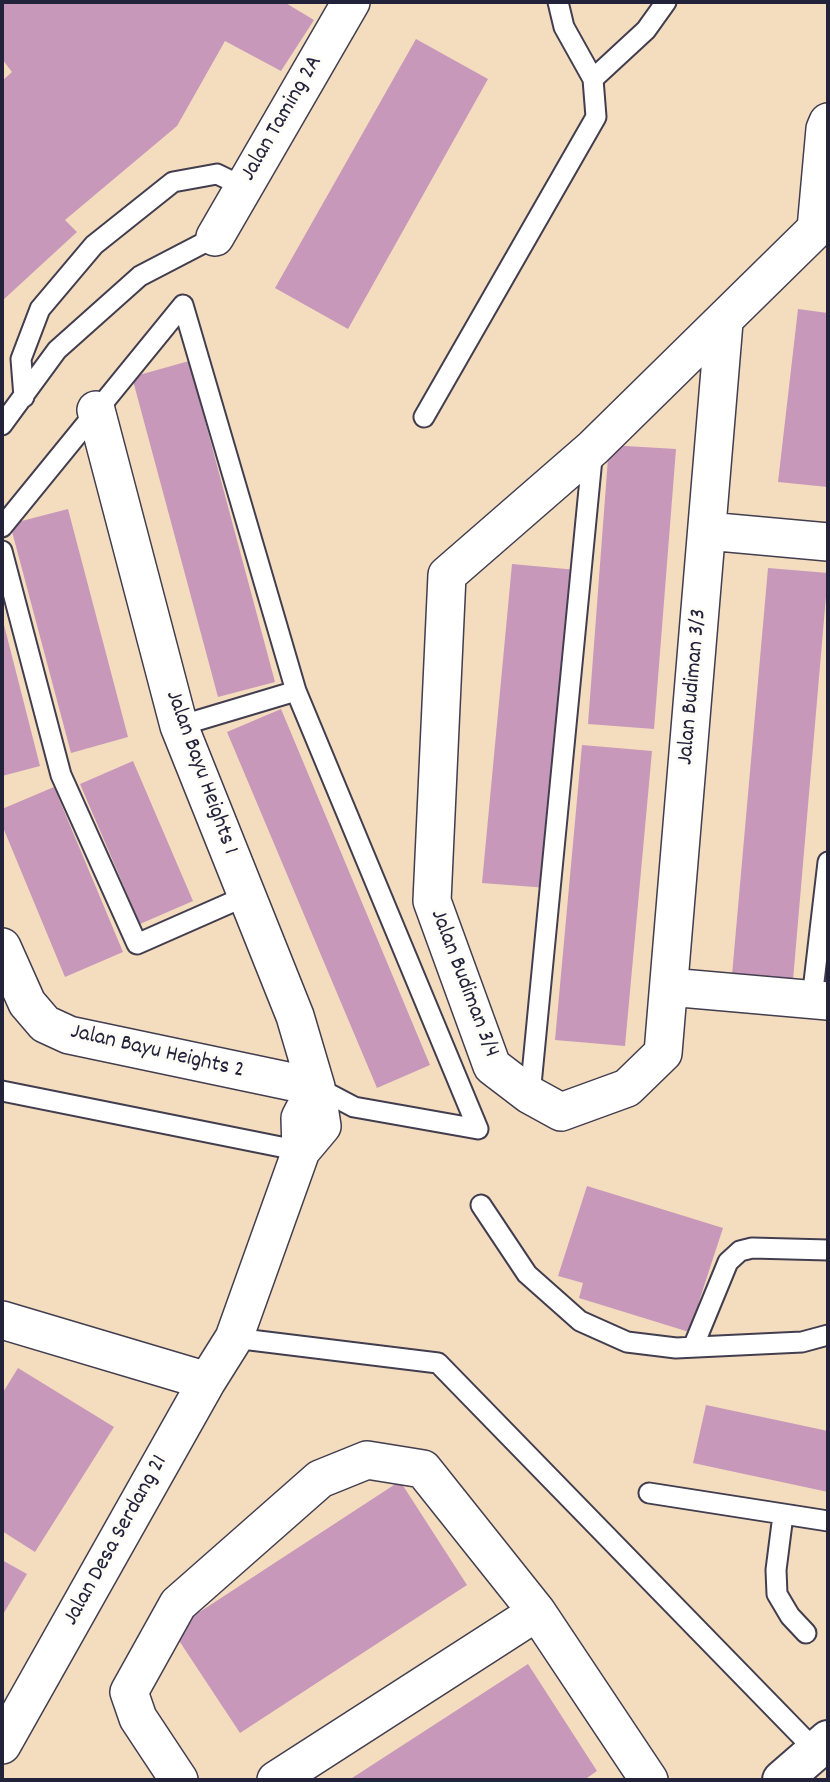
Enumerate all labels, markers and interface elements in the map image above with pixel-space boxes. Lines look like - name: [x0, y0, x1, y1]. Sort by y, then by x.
- street label: Jalan Taming 2A: [236, 52, 330, 186]
- street label: Jalan Budiman 3/3: [673, 608, 715, 766]
- street label: Jalan Bayu Heights 1: [158, 687, 242, 859]
- street label: Jalan Budiman 3/4: [422, 906, 504, 1062]
- street label: Jalan Bayu Heights 2: [67, 1020, 247, 1086]
- street label: Jalan Desa Serdang 21: [59, 1451, 175, 1631]

